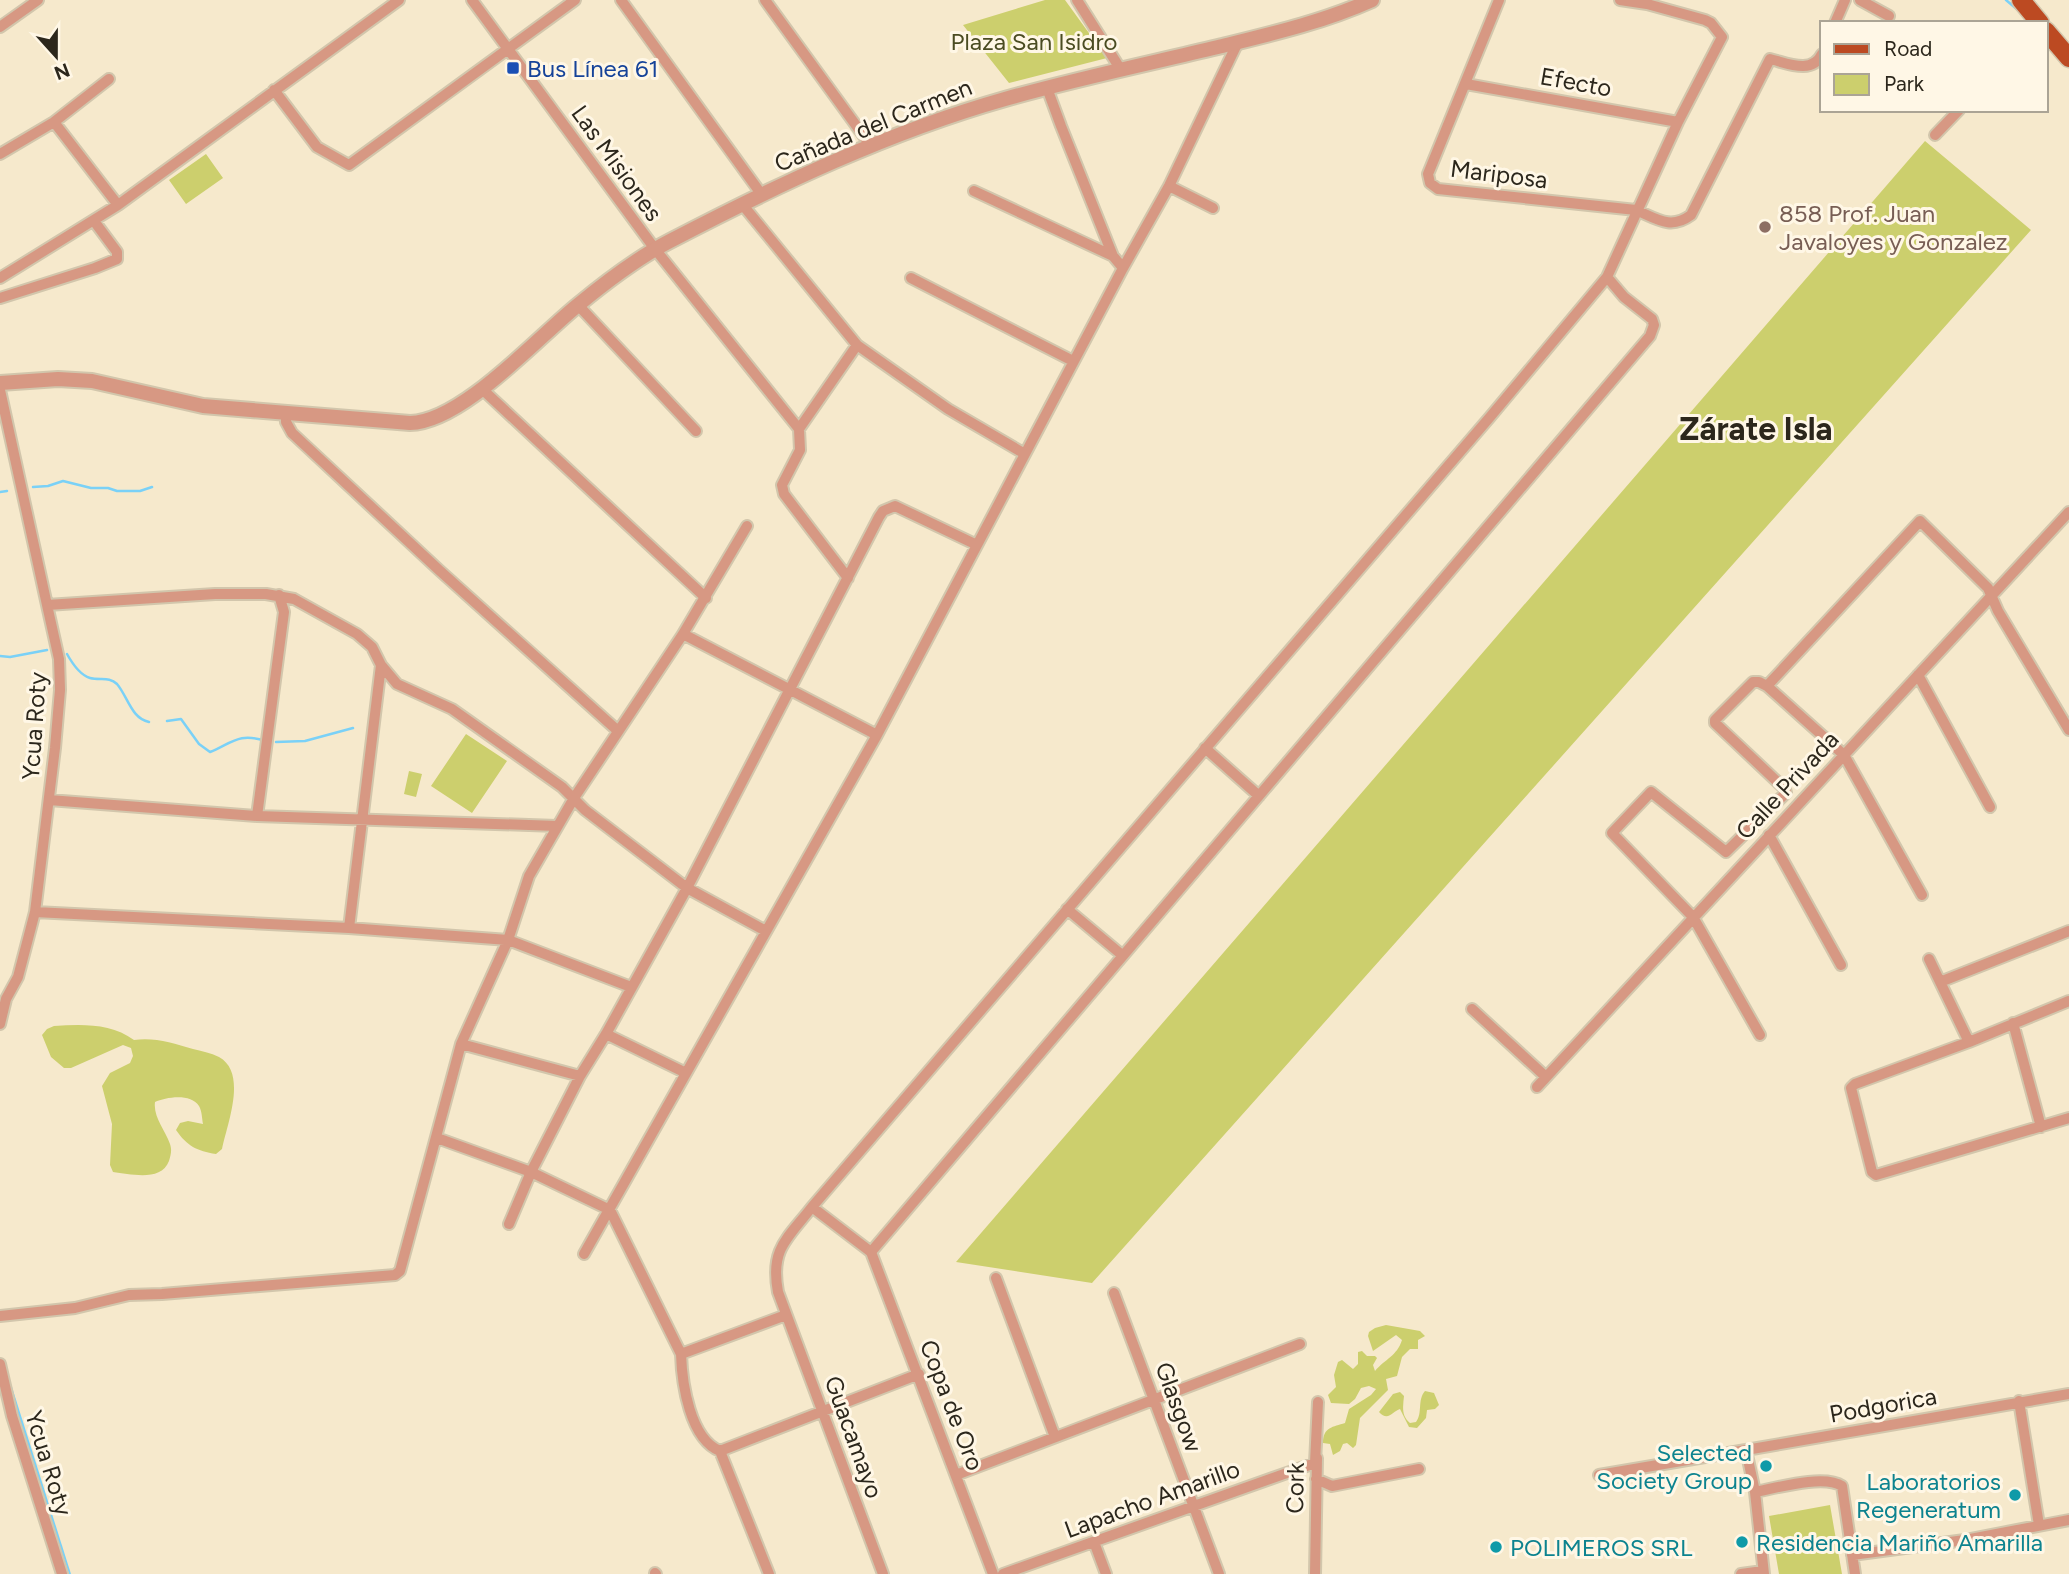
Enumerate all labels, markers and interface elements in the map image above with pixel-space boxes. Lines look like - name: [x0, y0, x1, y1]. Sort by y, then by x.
- north arrow: [21, 21, 91, 91]
- legend: [1820, 21, 2048, 112]
- park label: Plaza San Isidro: [950, 27, 1118, 56]
- text: Road: [1884, 36, 1932, 61]
- place label: Bus Línea 61: [527, 54, 658, 83]
- text: N: [51, 58, 73, 85]
- marker: Bus Línea 61: [505, 60, 521, 76]
- street label: Efecto: [1538, 61, 1614, 103]
- text: Park: [1884, 71, 1925, 96]
- street label: Cañada del Carmen: [770, 72, 976, 178]
- street label: Las Misiones: [565, 99, 669, 227]
- street label: Mariposa: [1449, 154, 1549, 194]
- place label: 858 Prof. Juan Javaloyes y Gonzalez: [1779, 199, 2008, 256]
- marker: 858 Prof. Juan Javaloyes y Gonzalez: [1757, 219, 1773, 235]
- district label: Zárate Isla: [1679, 410, 1833, 448]
- street label: Ycua Roty: [16, 671, 52, 781]
- street label: Calle Privada: [1730, 725, 1844, 845]
- street label: Copa de Oro: [914, 1336, 990, 1474]
- street label: Glasgow: [1149, 1358, 1209, 1456]
- street label: Guacamayo: [819, 1372, 889, 1502]
- street label: Podgorica: [1827, 1381, 1939, 1429]
- street label: Ycua Roty: [19, 1407, 79, 1519]
- place label: Selected Society Group: [1596, 1438, 1752, 1495]
- street label: Lapacho Amarillo: [1060, 1454, 1244, 1544]
- marker: Selected Society Group: [1758, 1458, 1774, 1474]
- street label: Cork: [1280, 1462, 1310, 1514]
- place label: Laboratorios Regeneratum: [1856, 1467, 2001, 1524]
- marker: Laboratorios Regeneratum: [2007, 1487, 2023, 1503]
- place label: Residencia Mariño Amarilla: [1756, 1528, 2043, 1557]
- place label: POLIMEROS SRL: [1510, 1533, 1693, 1562]
- marker: Residencia Mariño Amarilla: [1734, 1534, 1750, 1550]
- marker: POLIMEROS SRL: [1488, 1539, 1504, 1555]

